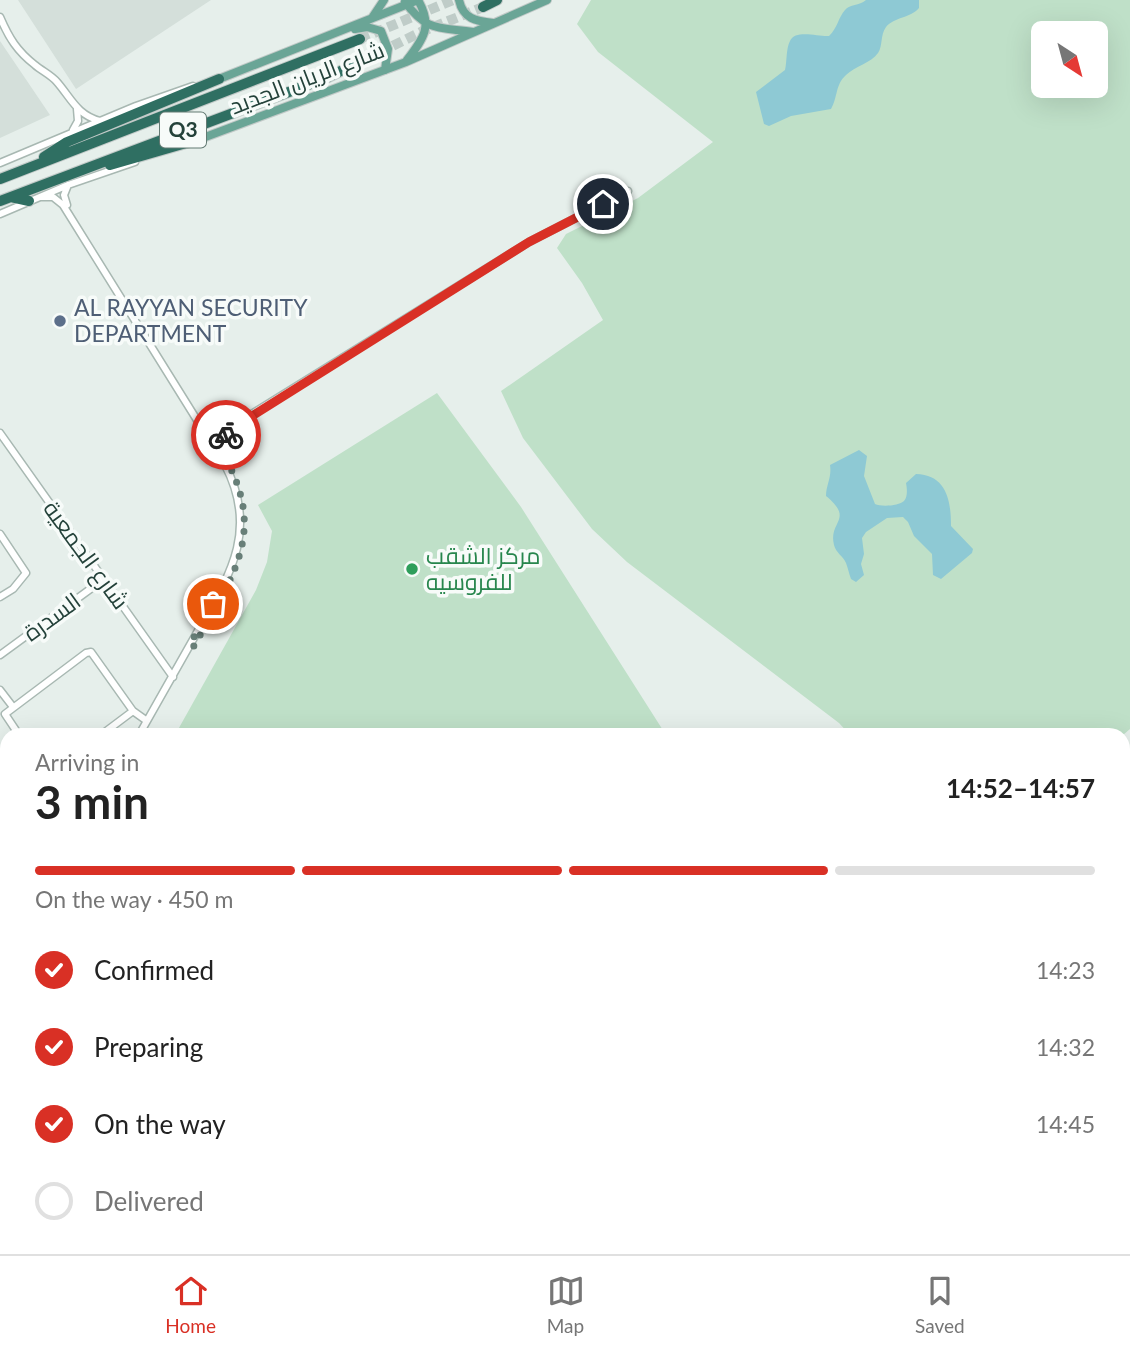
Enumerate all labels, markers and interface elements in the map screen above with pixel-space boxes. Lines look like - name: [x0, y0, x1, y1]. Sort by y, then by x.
- north arrow: [1031, 21, 1108, 98]
- map controls: [1031, 21, 1108, 98]
- street label: شارع الريان الجديد: [226, 35, 389, 122]
- road number: Q3: [160, 113, 206, 148]
- pin: [573, 174, 633, 234]
- icon: home: [584, 185, 622, 223]
- place label: AL RAYYAN SECURITY DEPARTMENT: [74, 293, 308, 347]
- marker: AL RAYYAN SECURITY DEPARTMENT: [52, 313, 68, 329]
- courier: [191, 400, 261, 470]
- icon: bike: [207, 416, 245, 454]
- street label: شارع الجمعية: [36, 495, 135, 616]
- place label: مركز الشقب للفروسيه: [426, 541, 541, 595]
- marker: مركز الشقب للفروسيه: [404, 561, 420, 577]
- pin: [183, 574, 243, 634]
- icon: bag: [194, 585, 232, 623]
- street label: السدرة: [17, 586, 86, 646]
- text: Arriving in: [35, 748, 139, 776]
- text: 14:52–14:57: [946, 772, 1095, 804]
- text: 3 min: [35, 774, 149, 829]
- text: On the way · 450 m: [35, 885, 234, 913]
- icon: check: [35, 951, 73, 989]
- text: Confirmed: [94, 954, 214, 986]
- text: 14:23: [1036, 956, 1095, 984]
- icon: check: [35, 1028, 73, 1066]
- text: Preparing: [94, 1031, 203, 1063]
- text: 14:32: [1036, 1033, 1095, 1061]
- icon: check: [35, 1105, 73, 1143]
- text: On the way: [94, 1108, 226, 1140]
- text: 14:45: [1036, 1110, 1095, 1138]
- text: Delivered: [94, 1185, 204, 1217]
- tab: Home: [165, 1272, 216, 1337]
- tab: Map: [547, 1272, 585, 1337]
- tab: Saved: [915, 1272, 965, 1337]

